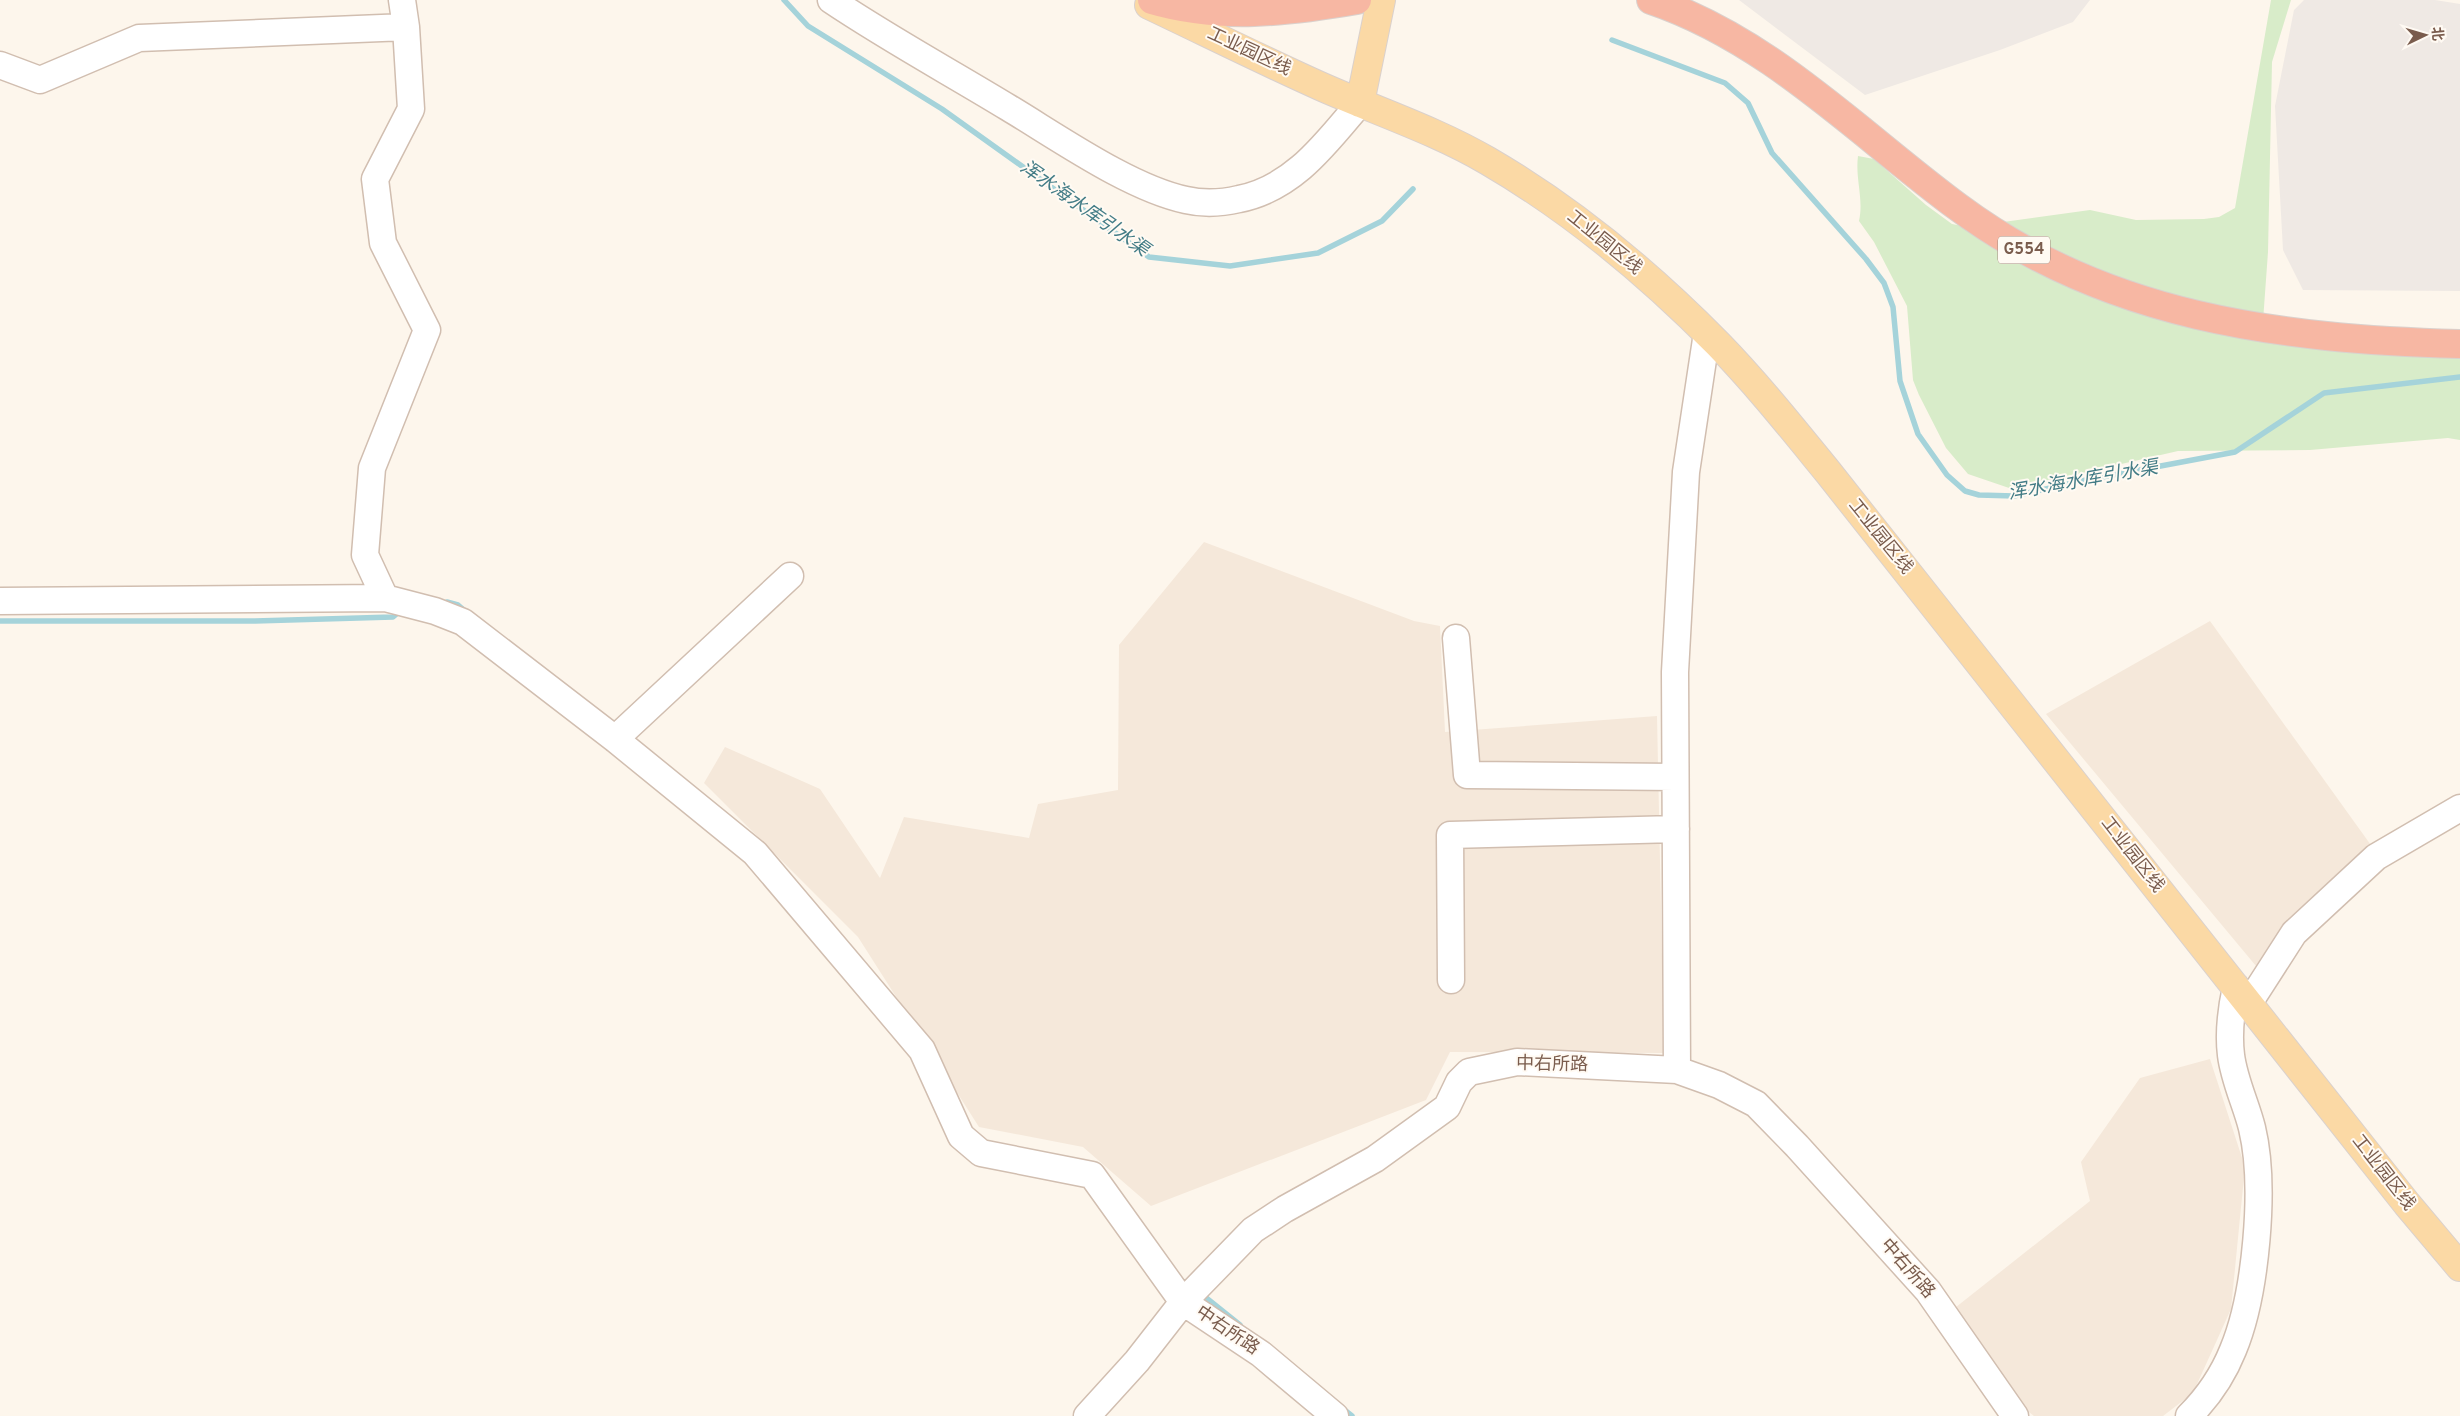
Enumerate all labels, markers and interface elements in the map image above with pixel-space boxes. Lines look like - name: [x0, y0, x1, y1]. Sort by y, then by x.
- north arrow: [2400, 10, 2450, 60]
- street label: 工业园区线: [1203, 23, 1295, 81]
- text: 北: [2427, 26, 2446, 42]
- water label: 浑水海水库引水渠: [1015, 156, 1156, 264]
- street label: 工业园区线: [1562, 206, 1646, 280]
- road number: G554: [1998, 236, 2050, 264]
- water label: 浑水海水库引水渠: [2006, 455, 2163, 506]
- street label: 工业园区线: [1843, 495, 1917, 579]
- street label: 工业园区线: [2095, 812, 2169, 898]
- street label: 中右所路: [1516, 1053, 1588, 1077]
- street label: 工业园区线: [2346, 1130, 2420, 1216]
- street label: 中右所路: [1875, 1234, 1939, 1304]
- street label: 中右所路: [1191, 1301, 1263, 1361]

